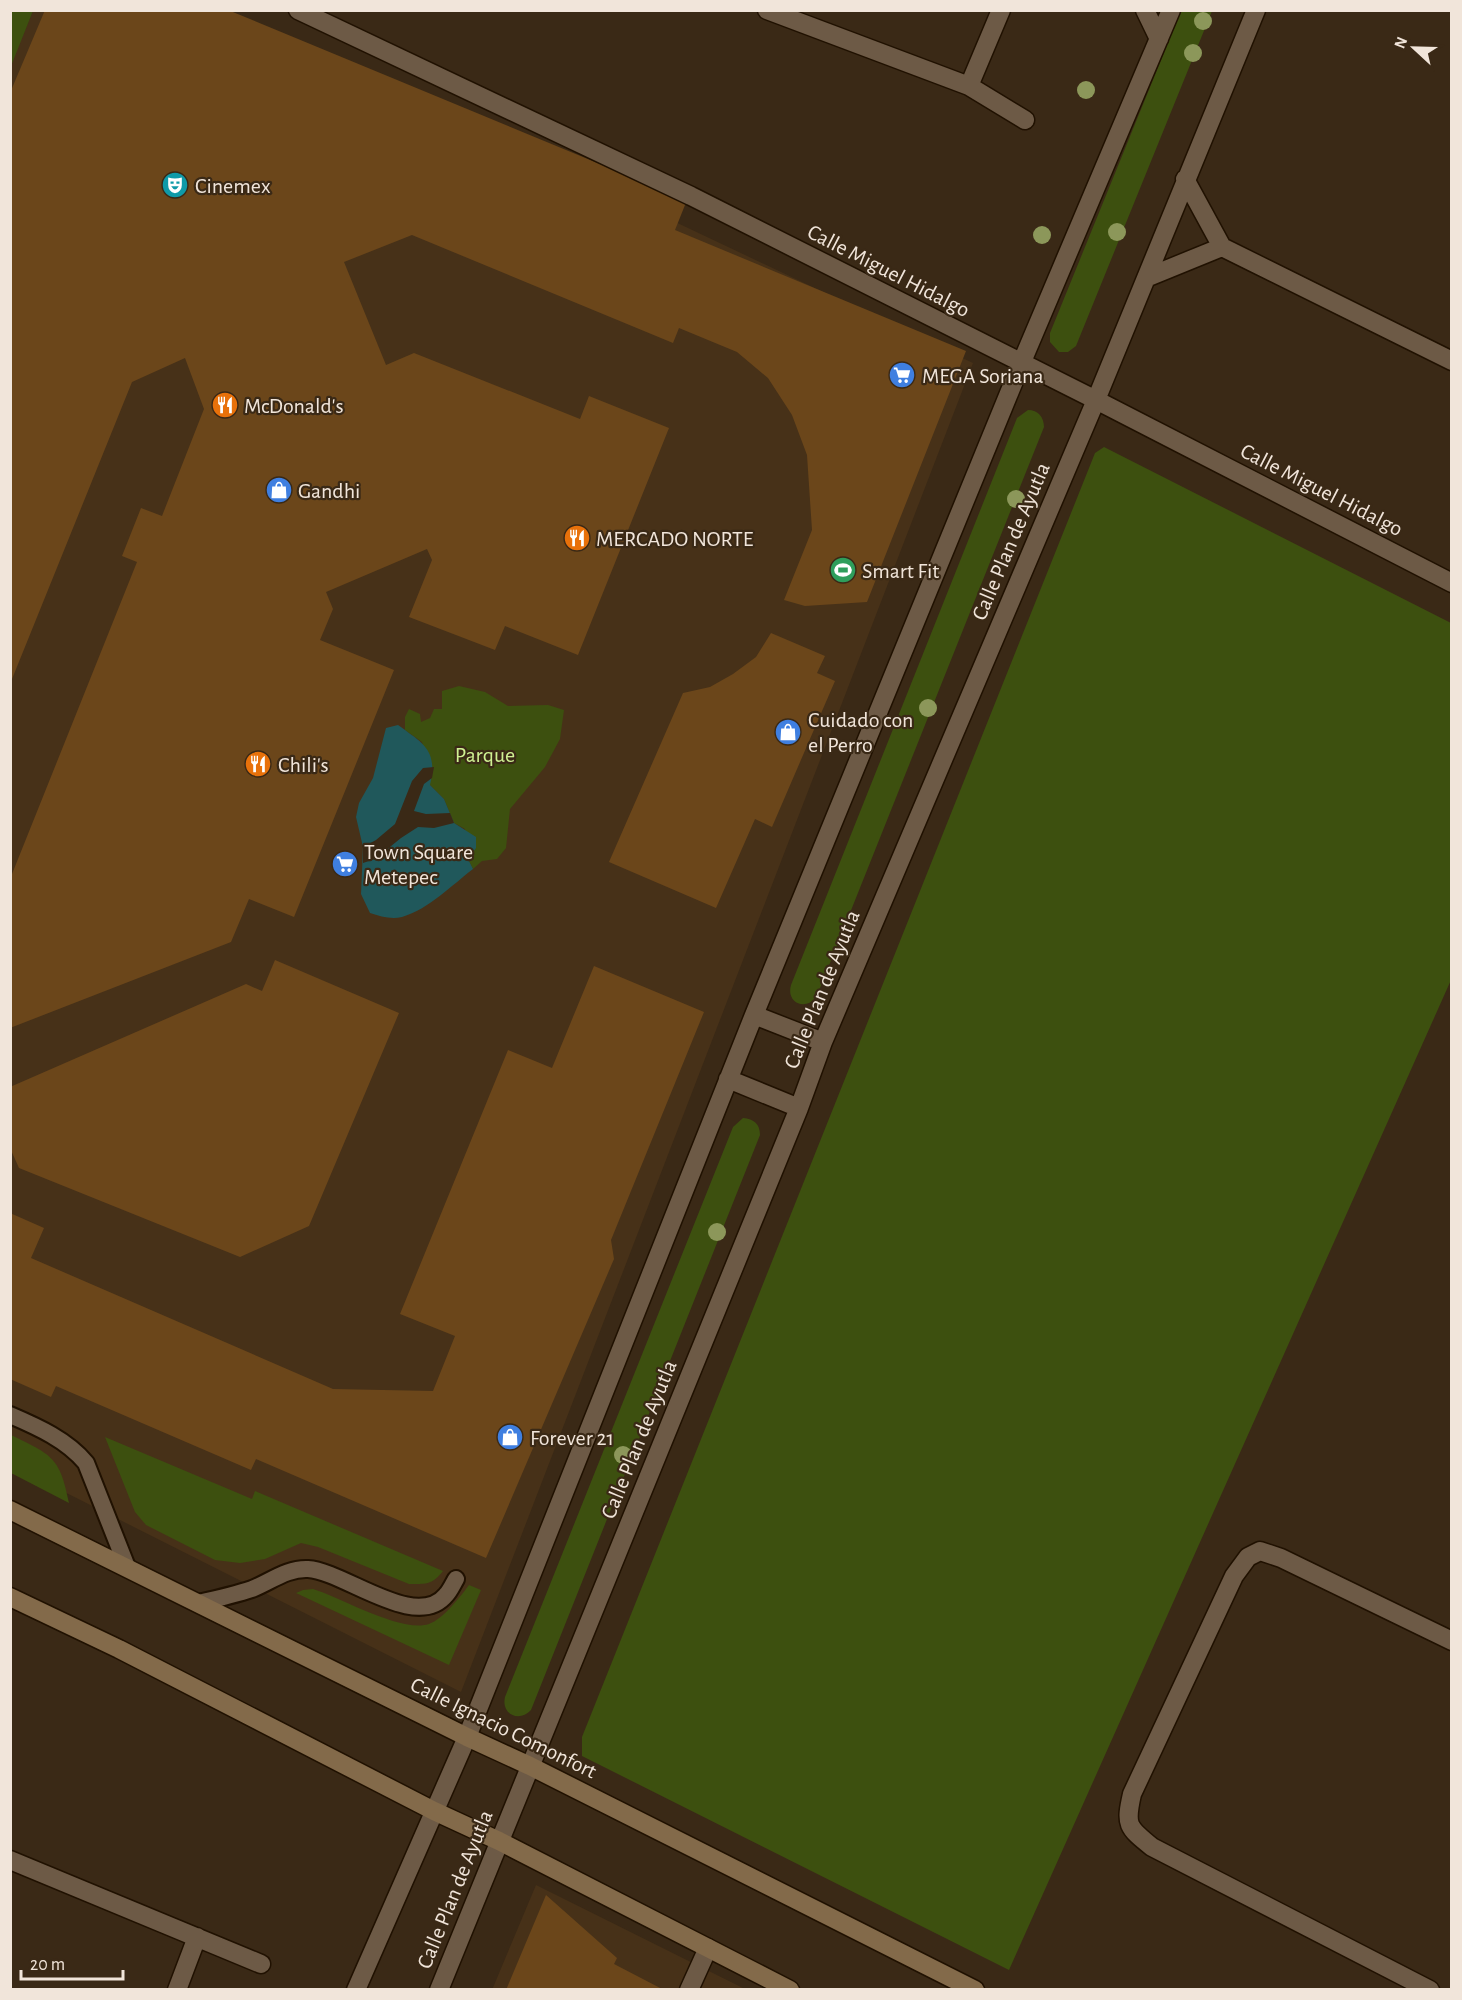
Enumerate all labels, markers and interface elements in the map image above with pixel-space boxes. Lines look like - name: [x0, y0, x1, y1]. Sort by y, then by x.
- north arrow: [1384, 18, 1444, 78]
- text: N: [1392, 35, 1411, 51]
- theatre icon: Cinemex: [160, 170, 190, 200]
- place label: Cinemex: [195, 175, 271, 197]
- street label: Calle Miguel Hidalgo: [804, 220, 973, 321]
- supermarket icon: MEGA Soriana: [887, 360, 917, 390]
- place label: MEGA Soriana: [922, 365, 1044, 387]
- restaurant icon: McDonald's: [210, 390, 240, 420]
- place label: McDonald's: [244, 395, 344, 417]
- street label: Calle Miguel Hidalgo: [1237, 439, 1406, 540]
- street label: Calle Plan de Ayutla: [968, 459, 1054, 623]
- shop icon: Gandhi: [264, 475, 294, 505]
- place label: Gandhi: [298, 480, 360, 502]
- restaurant icon: MERCADO NORTE: [562, 523, 592, 553]
- place label: MERCADO NORTE: [596, 528, 754, 550]
- sports icon: Smart Fit: [828, 555, 858, 585]
- place label: Smart Fit: [862, 560, 939, 582]
- place label: Cuidado con el Perro: [808, 709, 913, 756]
- shop icon: Cuidado con el Perro: [773, 717, 803, 747]
- park label: Parque: [455, 744, 515, 766]
- restaurant icon: Chili's: [243, 749, 273, 779]
- place label: Chili's: [278, 754, 329, 776]
- place label: Town Square Metepec: [364, 841, 473, 888]
- supermarket icon: Town Square Metepec: [330, 849, 360, 879]
- street label: Calle Plan de Ayutla: [780, 907, 864, 1072]
- street label: Calle Plan de Ayutla: [597, 1357, 681, 1522]
- shop icon: Forever 21: [495, 1422, 525, 1452]
- place label: Forever 21: [530, 1427, 614, 1449]
- street label: Calle Ignacio Comonfort: [407, 1673, 600, 1782]
- street label: Calle Plan de Ayutla: [413, 1807, 497, 1972]
- scale bar: [21, 1943, 123, 1981]
- text: 20 m: [30, 1956, 65, 1974]

